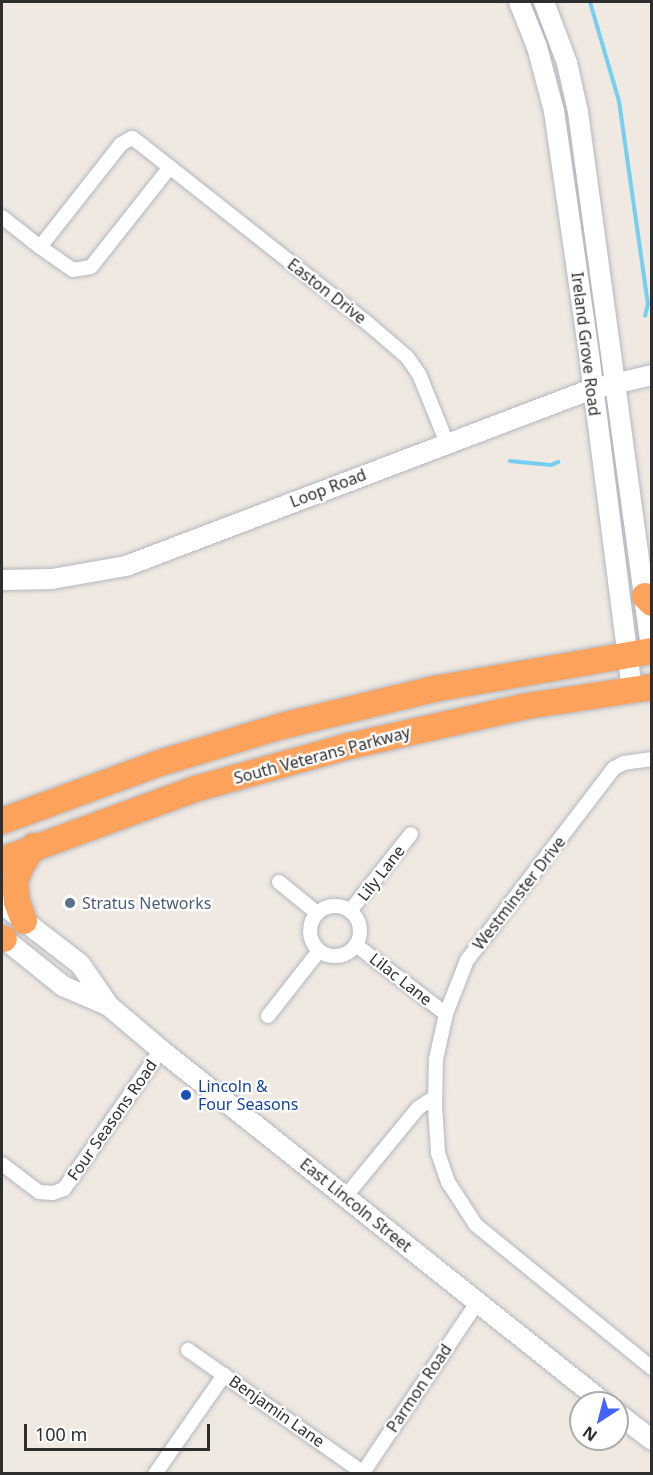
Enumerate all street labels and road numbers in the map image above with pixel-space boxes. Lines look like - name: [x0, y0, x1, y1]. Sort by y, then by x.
- street label: Easton Drive: [284, 254, 370, 328]
- street label: Ireland Grove Road: [568, 271, 604, 417]
- street label: Loop Road: [287, 465, 369, 511]
- street label: South Veterans Parkway: [232, 722, 412, 788]
- street label: Westminster Drive: [469, 832, 569, 954]
- street label: Lily Lane: [353, 841, 409, 905]
- street label: Lilac Lane: [366, 949, 436, 1009]
- street label: Four Seasons Road: [63, 1056, 161, 1184]
- street label: East Lincoln Street: [296, 1154, 416, 1256]
- street label: Parmon Road: [382, 1340, 456, 1436]
- street label: Benjamin Lane: [226, 1371, 328, 1451]

